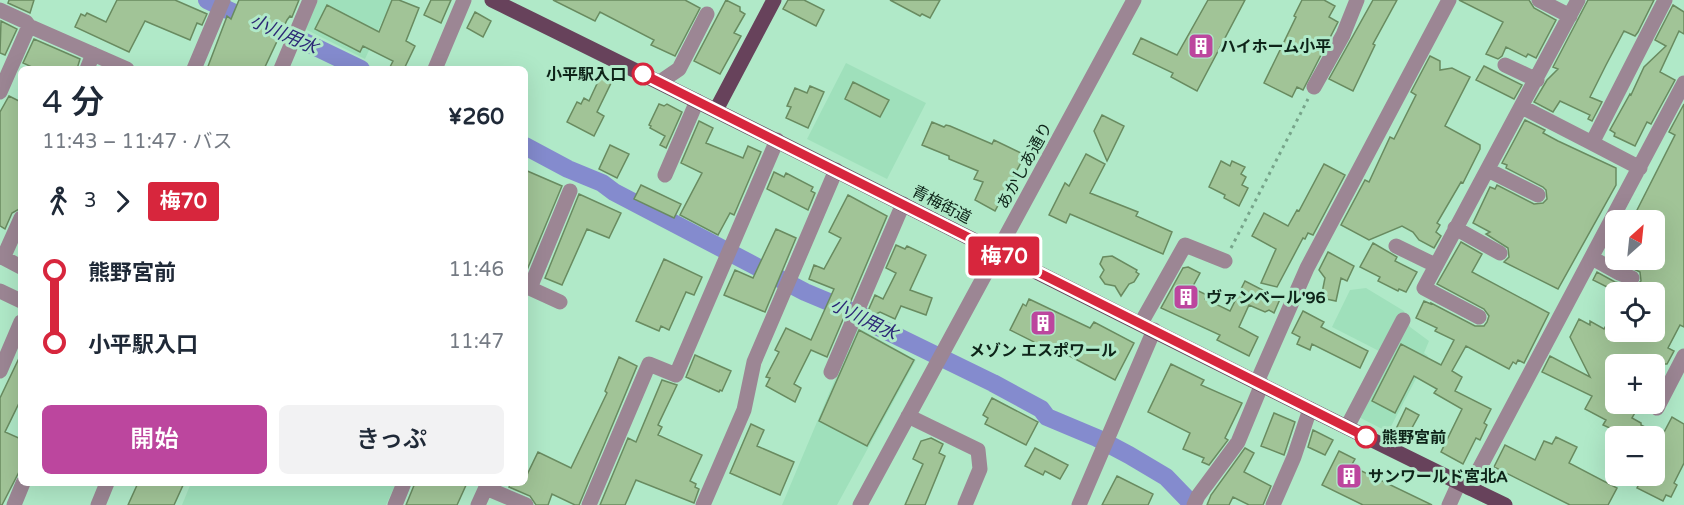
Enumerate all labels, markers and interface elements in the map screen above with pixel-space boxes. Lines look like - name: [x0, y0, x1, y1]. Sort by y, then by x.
- water label: 小川用水: [247, 9, 323, 60]
- building icon: ハイホーム小平: [1186, 31, 1216, 61]
- place label: ハイホーム小平: [1220, 37, 1331, 57]
- marker: 小平駅入口: [632, 63, 654, 85]
- place label: 小平駅入口: [546, 65, 626, 85]
- text: 4 分: [42, 83, 104, 122]
- text: ¥260: [448, 104, 504, 130]
- street label: あかしあ通り: [993, 119, 1057, 212]
- text: 11:43 – 11:47 · バス: [42, 130, 233, 154]
- street label: 青梅街道: [908, 181, 975, 228]
- icon: walk: [42, 185, 75, 218]
- icon: forward: [106, 185, 139, 218]
- text: 3: [84, 189, 97, 213]
- text: 梅70: [160, 189, 207, 214]
- north arrow: [1605, 210, 1665, 270]
- map controls: [1605, 210, 1665, 486]
- line badge: 梅70: [970, 236, 1038, 276]
- text: 梅70: [980, 244, 1028, 269]
- text: 11:46: [449, 258, 504, 282]
- text: 熊野宮前: [88, 260, 176, 286]
- building icon: ヴァンベール'96: [1171, 282, 1201, 312]
- button: locate: [1605, 282, 1665, 342]
- place label: ヴァンベール'96: [1206, 288, 1326, 308]
- water label: 小川用水: [827, 293, 903, 346]
- building icon: メゾン エスポワール: [1028, 308, 1058, 338]
- text: 11:47: [449, 330, 504, 354]
- text: 小平駅入口: [88, 332, 198, 358]
- place label: メゾン エスポワール: [969, 341, 1117, 361]
- button: +: [1605, 354, 1665, 414]
- button: 開始: [42, 405, 267, 474]
- button: きっぷ: [279, 405, 504, 474]
- marker: 熊野宮前: [1355, 426, 1377, 448]
- button: −: [1605, 426, 1665, 486]
- place label: 熊野宮前: [1382, 428, 1446, 448]
- building icon: サンワールド宮北A: [1334, 461, 1364, 491]
- place label: サンワールド宮北A: [1368, 467, 1508, 487]

